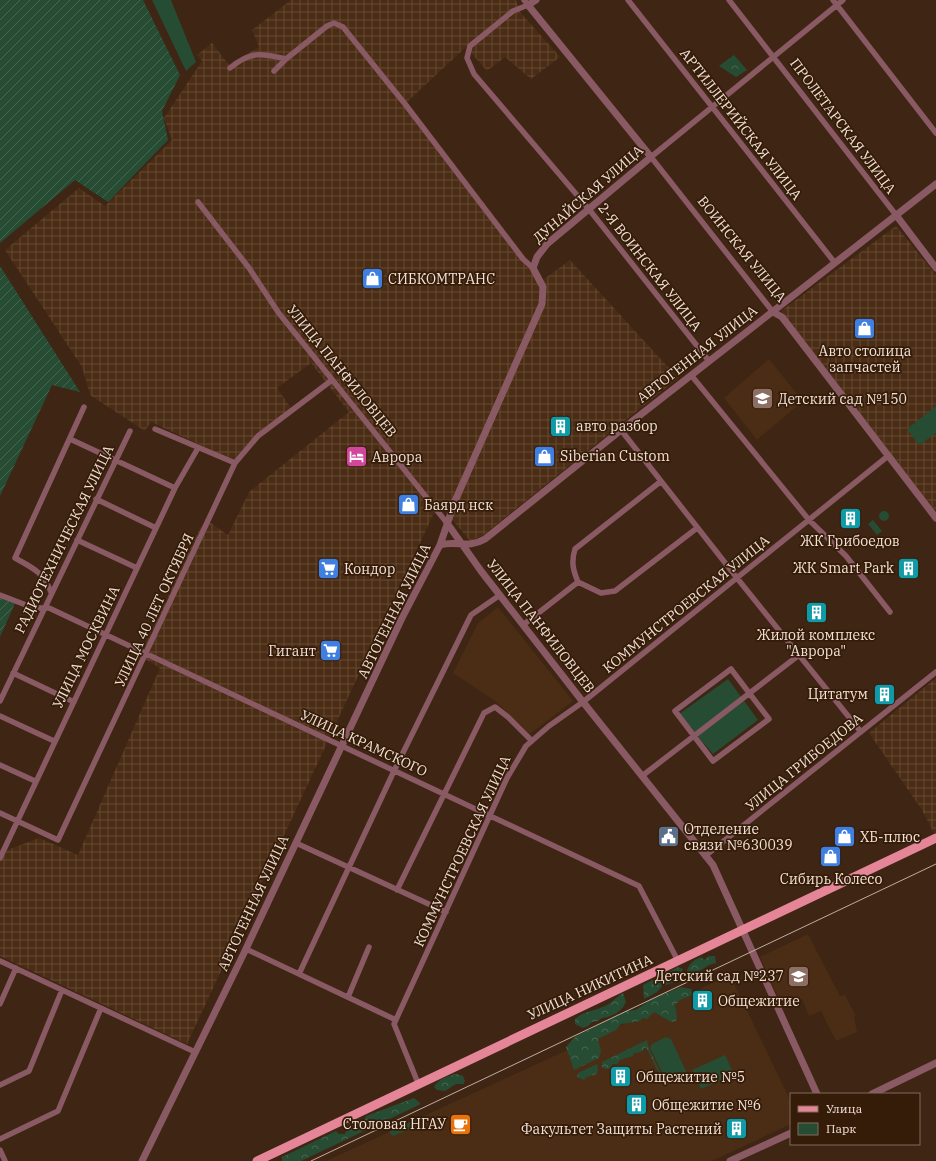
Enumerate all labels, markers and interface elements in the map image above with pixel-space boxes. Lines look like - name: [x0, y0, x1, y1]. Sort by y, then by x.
- street label: АРТИЛЛЕРИЙСКАЯ УЛИЦА: [676, 45, 806, 204]
- street label: ПРОЛЕТАРСКАЯ УЛИЦА: [786, 55, 900, 198]
- street label: ДУНАЙСКАЯ УЛИЦА: [529, 141, 647, 247]
- street label: ВОИНСКАЯ УЛИЦА: [694, 192, 791, 306]
- street label: 2-Я ВОИНСКАЯ УЛИЦА: [594, 199, 706, 335]
- shop icon: СИБКОМТРАНС: [359, 266, 385, 292]
- place label: СИБКОМТРАНС: [388, 270, 495, 288]
- street label: УЛИЦА ПАНФИЛОВЦЕВ: [283, 301, 401, 441]
- street label: АВТОГЕННАЯ УЛИЦА: [633, 301, 761, 407]
- shop icon: Авто столица запчастей: [852, 316, 878, 342]
- place label: Авто столица запчастей: [819, 342, 912, 376]
- school or university icon: Детский сад №150: [750, 386, 776, 412]
- place label: Детский сад №150: [778, 390, 907, 408]
- building icon: авто разбор: [547, 413, 573, 439]
- place label: авто разбор: [576, 417, 658, 435]
- street label: РАДИОТЕХНИЧЕСКАЯ УЛИЦА: [10, 442, 118, 636]
- shop icon: Siberian Custom: [531, 443, 557, 469]
- hotel icon: Аврора: [344, 444, 370, 470]
- place label: Siberian Custom: [560, 447, 670, 465]
- place label: Аврора: [372, 448, 423, 466]
- shop icon: Баярд нск: [395, 492, 421, 518]
- place label: Баярд нск: [424, 496, 493, 514]
- building icon: ЖК Грибоедов: [837, 506, 863, 532]
- street label: УЛИЦА 40 ЛЕТ ОКТЯБРЯ: [110, 530, 198, 690]
- street label: КОММУНСТРОЕВСКАЯ УЛИЦА: [599, 531, 773, 677]
- place label: ЖК Грибоедов: [800, 532, 900, 550]
- street label: АВТОГЕННАЯ УЛИЦА: [353, 540, 435, 681]
- building icon: ЖК Smart Park: [896, 555, 922, 581]
- supermarket icon: Кондор: [316, 556, 342, 582]
- street label: УЛИЦА ПАНФИЛОВЦЕВ: [483, 556, 599, 696]
- place label: ЖК Smart Park: [793, 559, 895, 577]
- place label: Кондор: [344, 560, 395, 578]
- street label: УЛИЦА МОСКВИНА: [48, 582, 124, 711]
- building icon: Жилой комплекс "Аврора": [803, 600, 829, 626]
- place label: Жилой комплекс "Аврора": [757, 626, 875, 660]
- supermarket icon: Гигант: [318, 638, 344, 664]
- place label: Гигант: [268, 642, 316, 660]
- building icon: Цитатум: [871, 681, 897, 707]
- place label: Цитатум: [808, 685, 868, 703]
- street label: УЛИЦА КРАМСКОГО: [298, 706, 430, 780]
- street label: УЛИЦА ГРИБОЕДОВА: [742, 709, 867, 815]
- street label: КОММУНСТРОЕВСКАЯ УЛИЦА: [410, 752, 515, 950]
- place label: Отделение связи №630039: [684, 820, 793, 854]
- public building icon: Отделение связи №630039: [655, 824, 681, 850]
- shop icon: ХБ-плюс: [832, 824, 858, 850]
- place label: ХБ-плюс: [860, 828, 920, 846]
- street label: АВТОГЕННАЯ УЛИЦА: [214, 832, 293, 974]
- shop icon: Сибирь Колесо: [818, 844, 844, 870]
- place label: Сибирь Колесо: [780, 870, 882, 888]
- street label: УЛИЦА НИКИТИНА: [525, 950, 656, 1024]
- school or university icon: Детский сад №237: [786, 963, 812, 989]
- place label: Детский сад №237: [655, 967, 784, 985]
- building icon: Общежитие: [690, 988, 716, 1014]
- place label: Общежитие: [718, 992, 800, 1010]
- building icon: Общежитие №5: [607, 1064, 633, 1090]
- place label: Общежитие №5: [636, 1068, 745, 1086]
- building icon: Общежитие №6: [623, 1092, 649, 1118]
- legend: [790, 1093, 920, 1145]
- place label: Общежитие №6: [652, 1096, 761, 1114]
- text: Улица: [826, 1101, 863, 1116]
- cafe icon: Столовая НГАУ: [448, 1111, 474, 1137]
- place label: Столовая НГАУ: [343, 1115, 447, 1133]
- building icon: Факультет Защиты Растений: [724, 1116, 750, 1142]
- place label: Факультет Защиты Растений: [521, 1120, 722, 1138]
- text: Парк: [826, 1121, 856, 1136]

